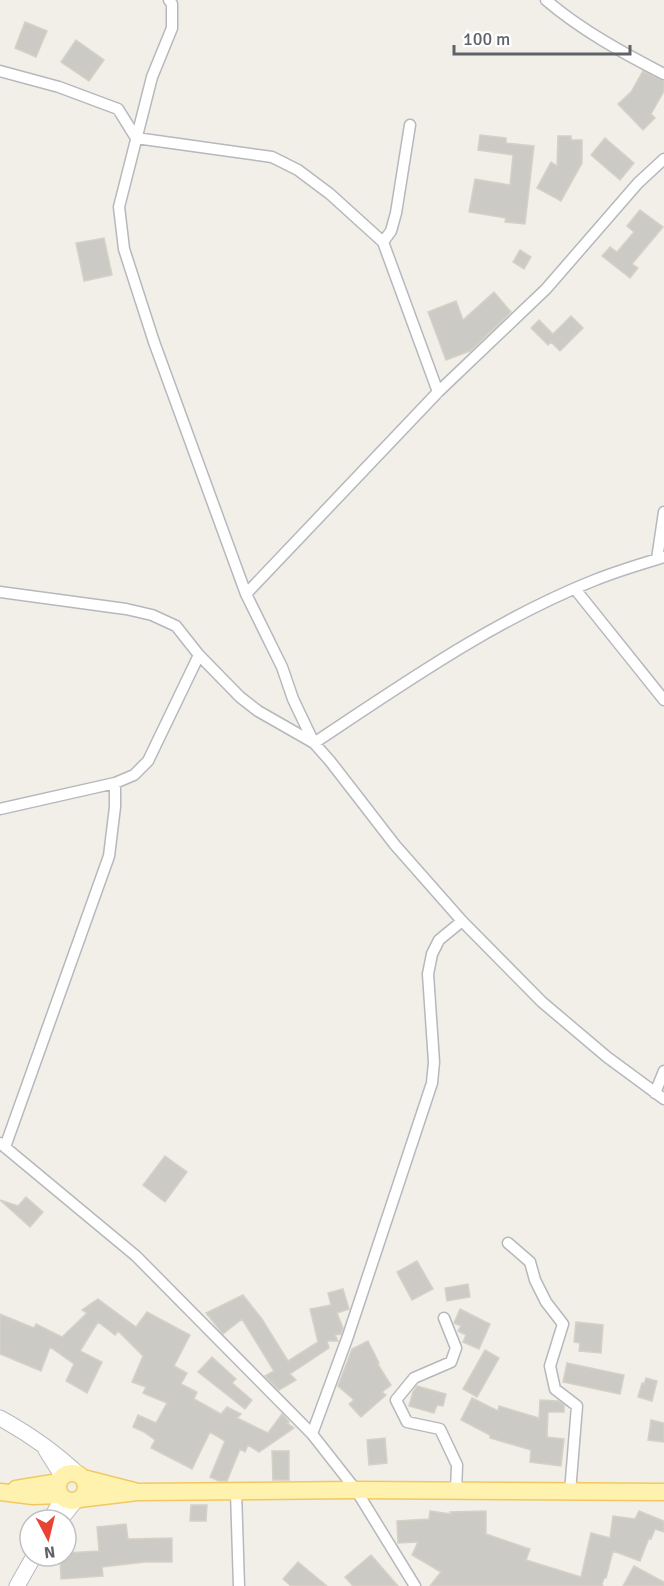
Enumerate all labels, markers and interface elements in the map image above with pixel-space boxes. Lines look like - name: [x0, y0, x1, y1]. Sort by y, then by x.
- scale bar: [454, 18, 630, 56]
- text: 100 m: [463, 28, 510, 50]
- north arrow: [18, 1508, 78, 1568]
- text: N: [43, 1541, 56, 1562]

